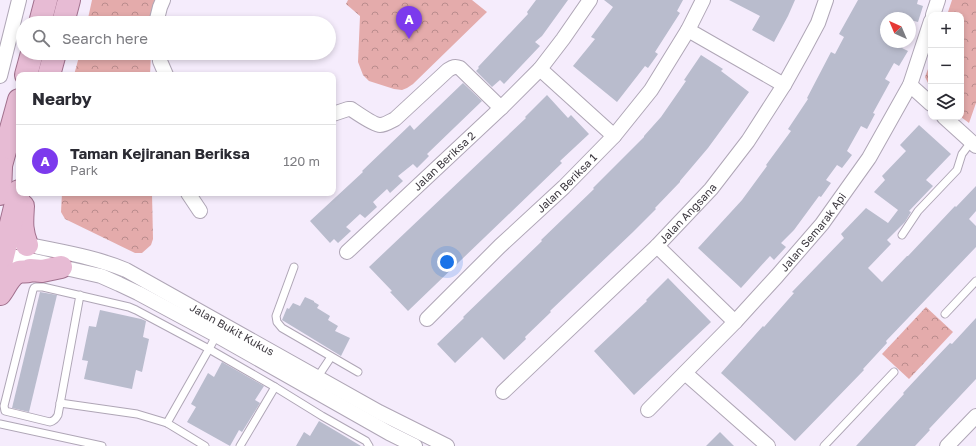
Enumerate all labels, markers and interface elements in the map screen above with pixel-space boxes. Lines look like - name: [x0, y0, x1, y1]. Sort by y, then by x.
- pin: A: [396, 6, 422, 39]
- north arrow: [880, 12, 916, 48]
- map controls: [928, 12, 964, 120]
- button: +: [928, 12, 964, 48]
- search box: [16, 16, 336, 60]
- icon: search: [30, 27, 52, 49]
- text: Search here: [62, 29, 148, 47]
- button: −: [928, 48, 964, 84]
- button: layers: [928, 84, 964, 120]
- text: Nearby: [32, 88, 92, 109]
- street label: Jalan Beriksa 2: [410, 129, 477, 193]
- text: Taman Kejiranan Beriksa: [70, 144, 250, 162]
- street label: Jalan Beriksa 1: [534, 151, 599, 215]
- text: A: [40, 153, 50, 169]
- text: 120 m: [283, 153, 320, 169]
- text: Park: [70, 162, 98, 178]
- street label: Jalan Angsana: [656, 181, 719, 246]
- street label: Jalan Semarak Api: [777, 190, 848, 274]
- your location: [437, 252, 457, 272]
- street label: Jalan Bukit Kukus: [188, 300, 277, 358]

